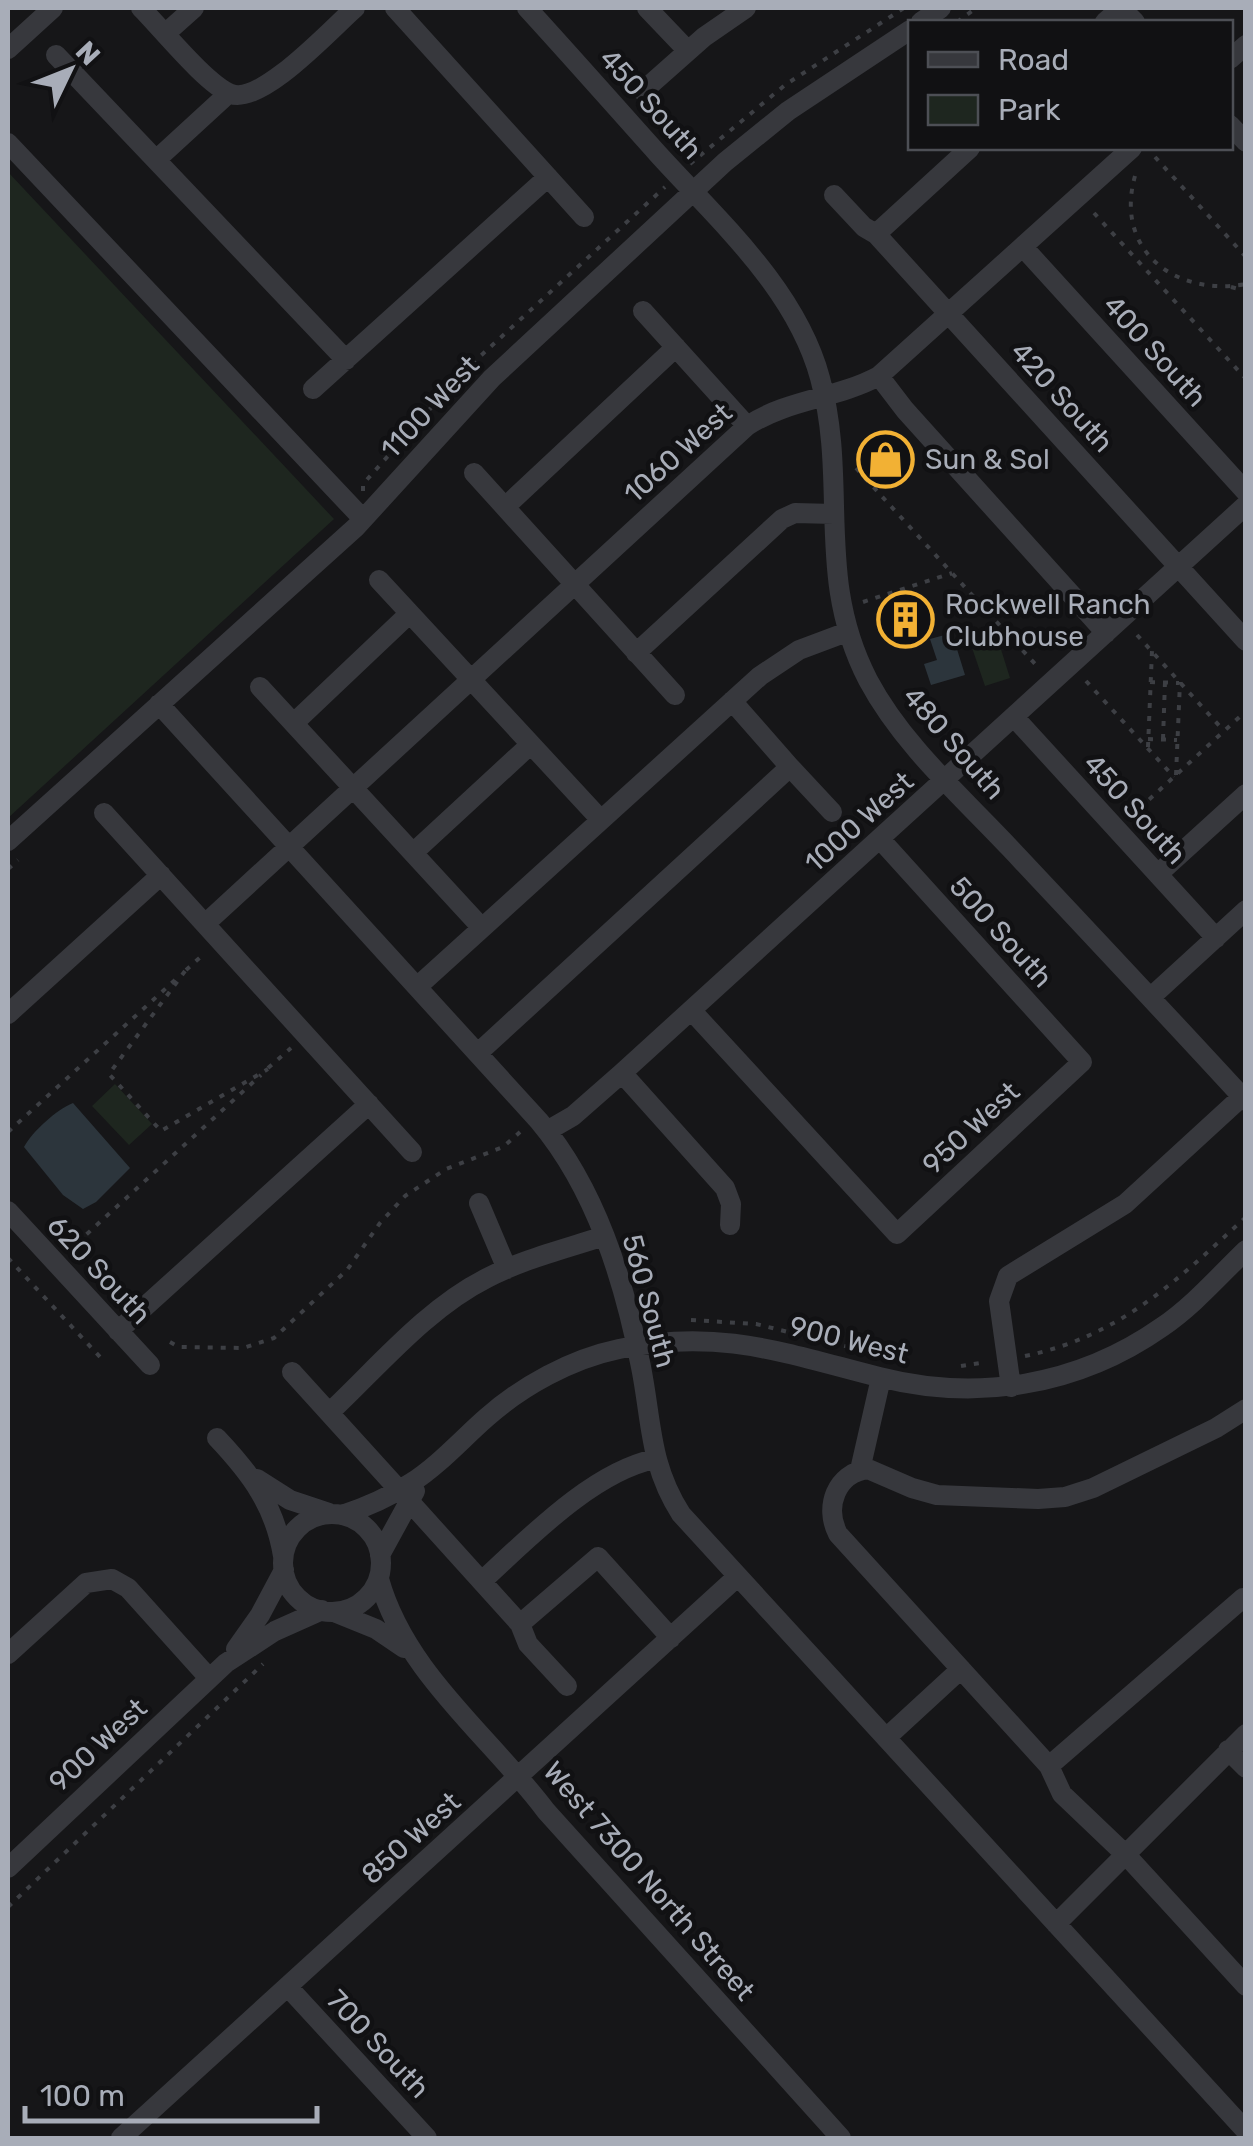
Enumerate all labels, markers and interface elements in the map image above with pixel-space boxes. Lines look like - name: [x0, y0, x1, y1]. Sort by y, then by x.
- north arrow: [20, 20, 120, 120]
- legend: [908, 20, 1233, 150]
- text: N: [69, 35, 107, 72]
- street label: 450 South: [593, 42, 709, 166]
- text: Road: [998, 42, 1069, 78]
- text: Park: [998, 92, 1061, 128]
- street label: 400 South: [1097, 289, 1213, 413]
- street label: 420 South: [1004, 335, 1120, 459]
- street label: 1100 West: [374, 349, 486, 465]
- street label: 1060 West: [617, 396, 739, 510]
- shop icon: Sun & Sol: [856, 429, 916, 489]
- place label: Sun & Sol: [925, 443, 1050, 476]
- place label: Rockwell Ranch Clubhouse: [945, 588, 1151, 653]
- building icon: Rockwell Ranch Clubhouse: [876, 590, 936, 650]
- street label: 480 South: [896, 680, 1012, 806]
- street label: 450 South: [1077, 747, 1193, 871]
- street label: 1000 West: [798, 765, 920, 879]
- street label: 500 South: [943, 870, 1059, 994]
- street label: 950 West: [916, 1075, 1026, 1181]
- street label: 620 South: [40, 1209, 158, 1331]
- street label: 560 South: [615, 1231, 683, 1371]
- street label: 900 West: [786, 1309, 912, 1371]
- street label: 900 West: [42, 1692, 154, 1798]
- street label: West 7300 North Street: [536, 1755, 762, 2007]
- street label: 850 West: [355, 1785, 467, 1891]
- street label: 700 South: [320, 1983, 436, 2105]
- scale bar: [25, 2061, 318, 2123]
- text: 100 m: [40, 2078, 125, 2114]

